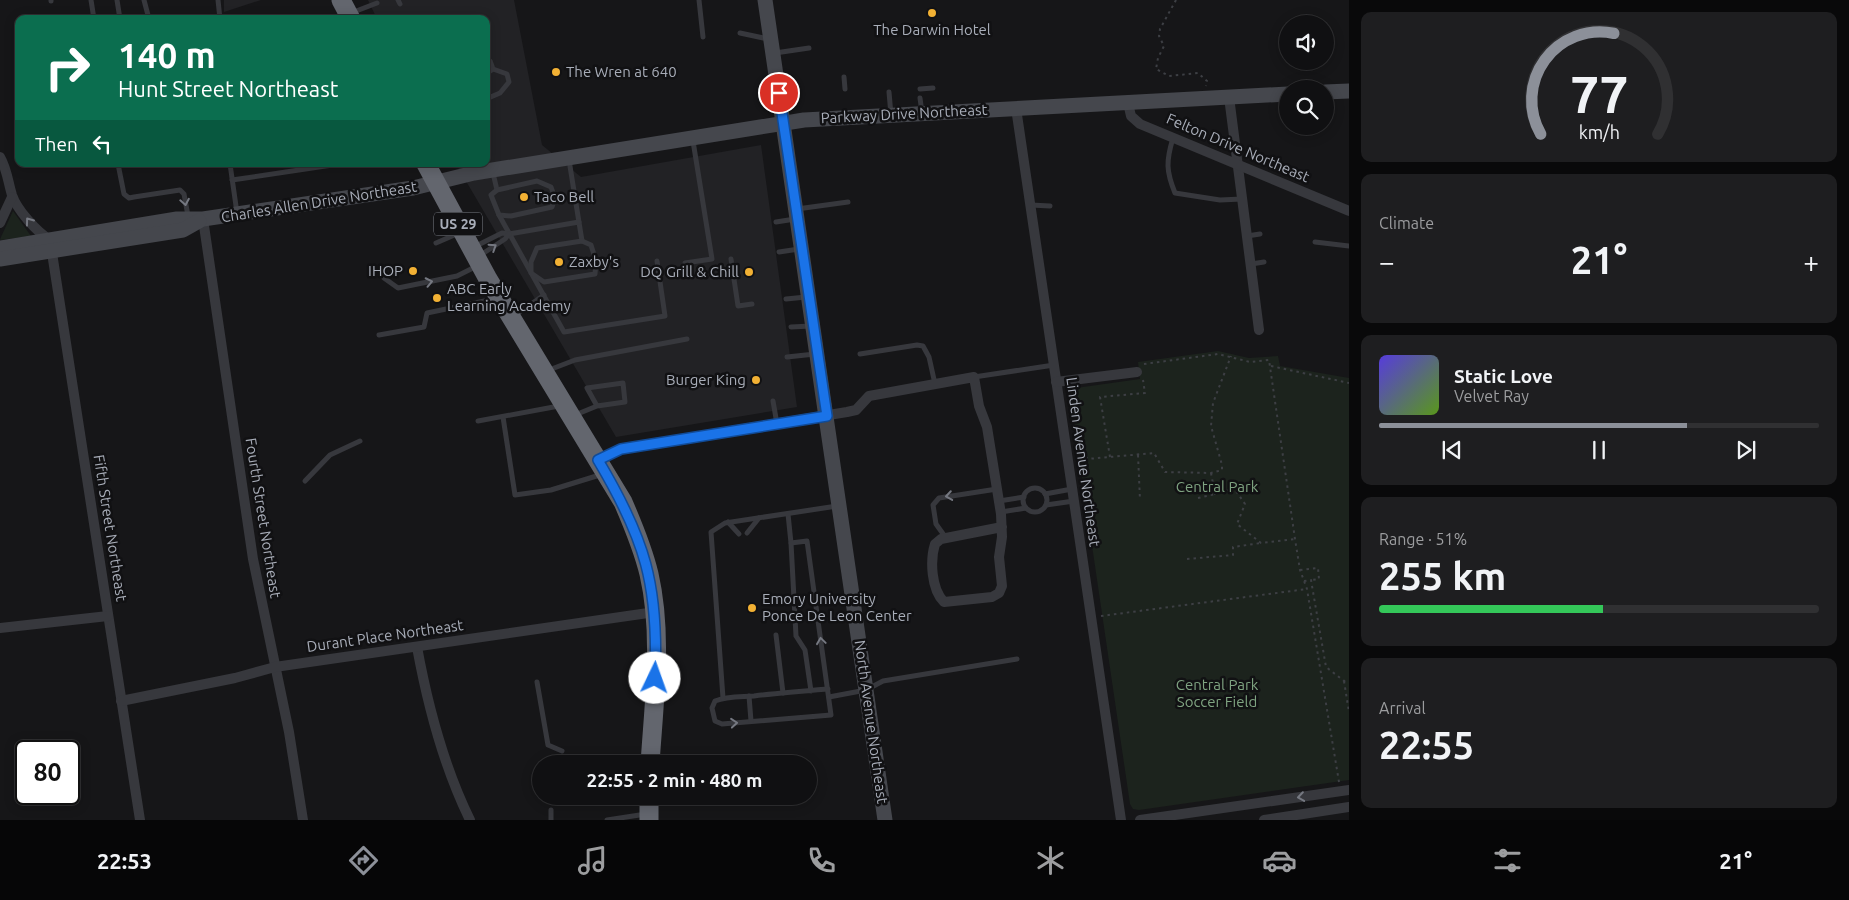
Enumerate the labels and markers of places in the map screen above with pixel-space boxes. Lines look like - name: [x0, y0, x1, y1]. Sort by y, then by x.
- marker: The Darwin Hotel: [926, 7, 938, 19]
- place label: The Darwin Hotel: [873, 21, 991, 38]
- place label: The Wren at 640: [566, 63, 677, 80]
- marker: The Wren at 640: [550, 66, 562, 78]
- pin: [758, 72, 800, 114]
- place label: Taco Bell: [534, 188, 594, 205]
- marker: Taco Bell: [518, 191, 530, 203]
- place label: Zaxby's: [569, 253, 619, 270]
- marker: Zaxby's: [553, 256, 565, 268]
- place label: IHOP: [368, 262, 403, 279]
- place label: DQ Grill & Chill: [640, 263, 739, 280]
- marker: IHOP: [407, 265, 419, 277]
- marker: DQ Grill & Chill: [743, 266, 755, 278]
- place label: ABC Early Learning Academy: [447, 280, 571, 314]
- marker: ABC Early Learning Academy: [431, 292, 443, 304]
- place label: Burger King: [666, 371, 746, 388]
- marker: Burger King: [750, 374, 762, 386]
- place label: Emory University Ponce De Leon Center: [762, 590, 912, 624]
- marker: Emory University Ponce De Leon Center: [746, 602, 758, 614]

